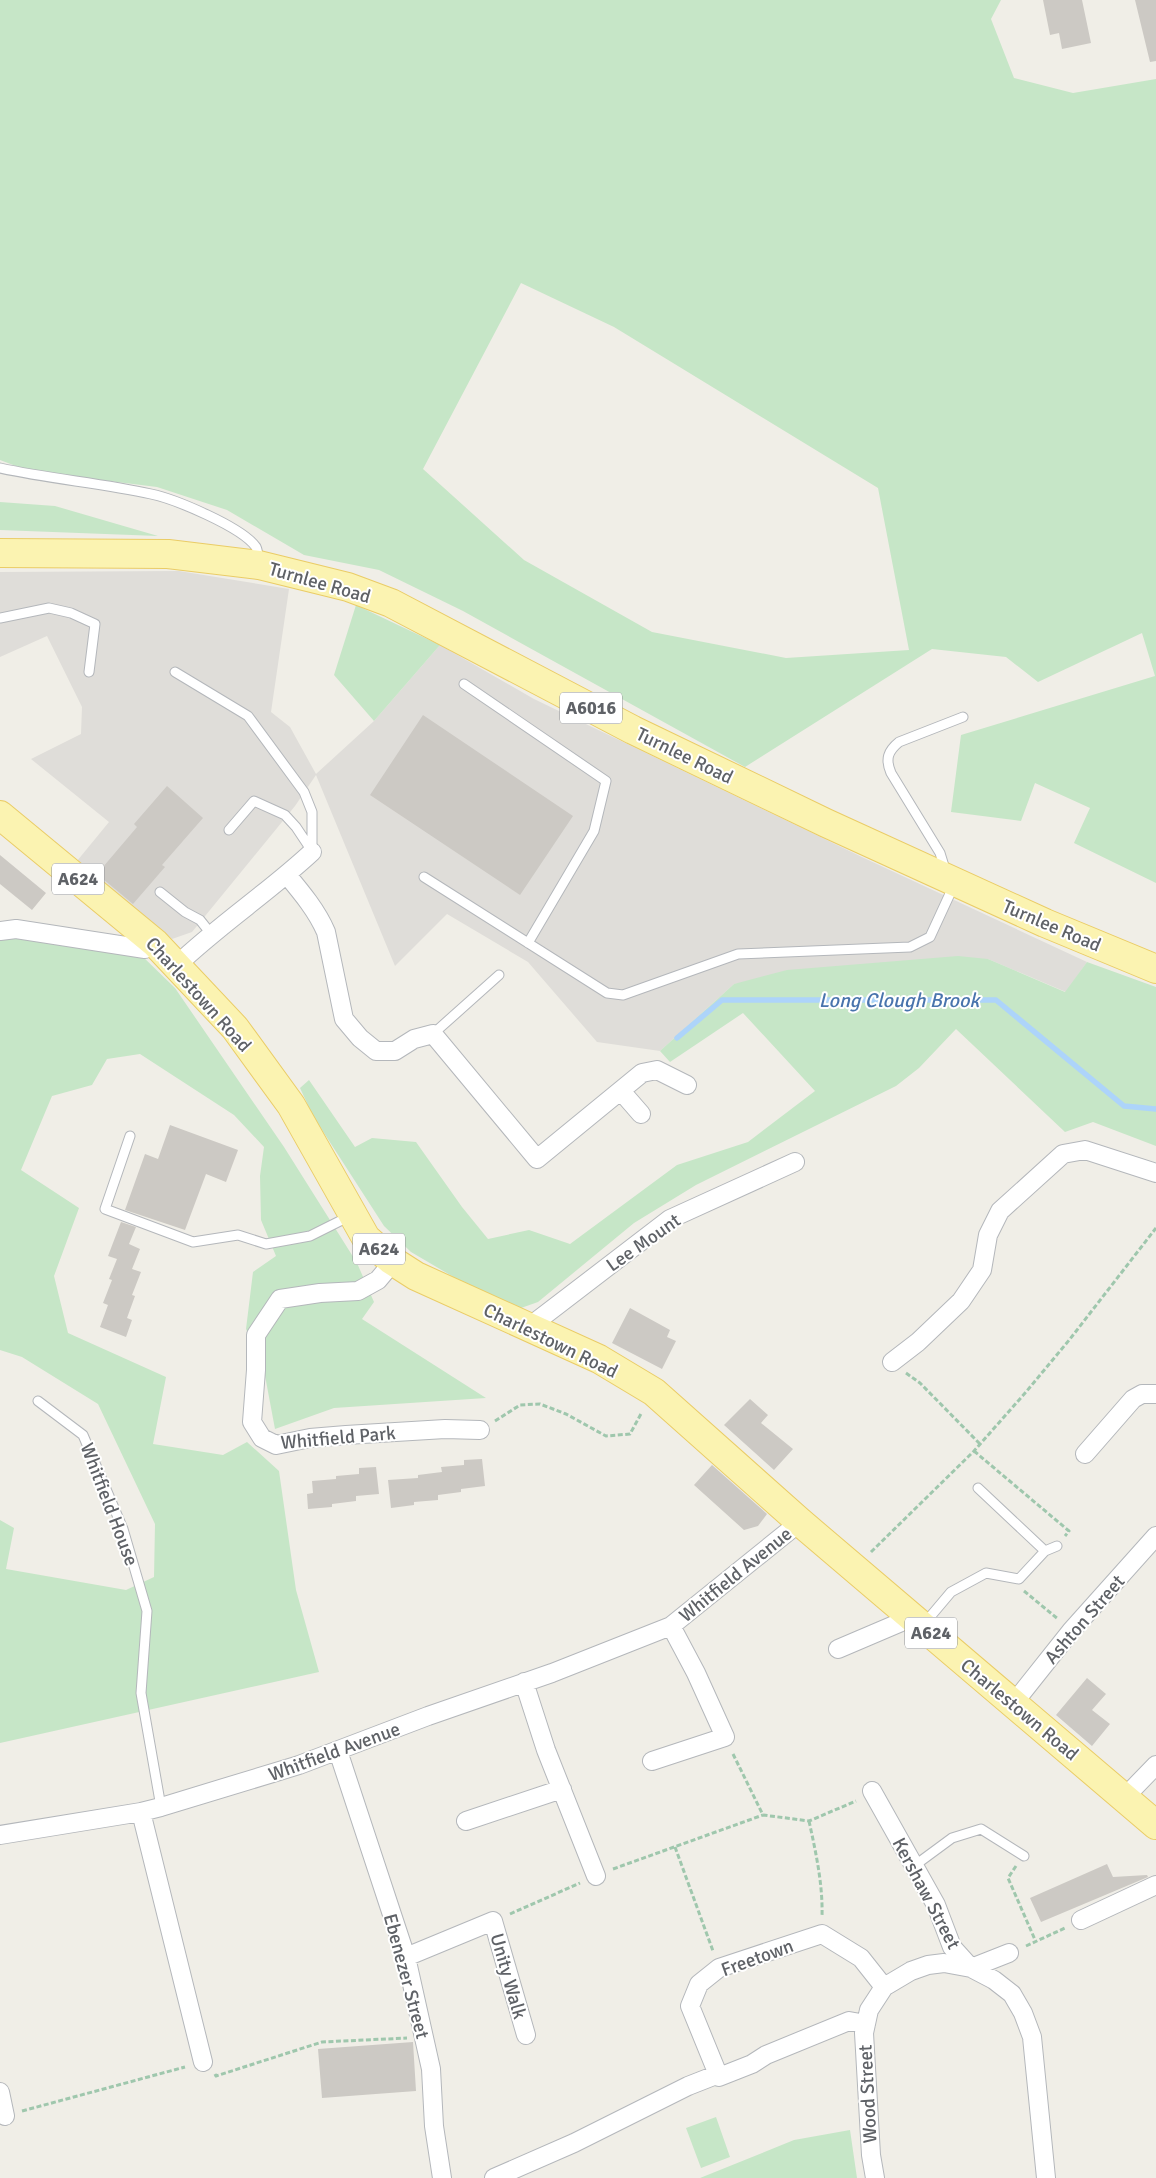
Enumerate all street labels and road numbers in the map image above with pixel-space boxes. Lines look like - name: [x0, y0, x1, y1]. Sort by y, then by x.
- street label: Turnlee Road: [266, 557, 373, 609]
- road number: A6016: [560, 692, 622, 724]
- street label: Turnlee Road: [632, 722, 737, 790]
- road number: A624: [52, 864, 104, 894]
- street label: Turnlee Road: [999, 894, 1105, 957]
- street label: Charlestown Road: [140, 932, 256, 1057]
- street label: Lee Mount: [602, 1208, 686, 1277]
- road number: A624: [353, 1234, 405, 1264]
- street label: Charlestown Road: [479, 1298, 622, 1384]
- street label: Whitfield Park: [280, 1421, 397, 1455]
- street label: Whitfield House: [75, 1439, 144, 1569]
- street label: Whitfield Avenue: [674, 1522, 797, 1628]
- street label: Ashton Street: [1039, 1570, 1130, 1669]
- road number: A624: [905, 1618, 957, 1649]
- street label: Charlestown Road: [955, 1653, 1083, 1766]
- street label: Whitfield Avenue: [265, 1717, 403, 1787]
- street label: Kershaw Street: [887, 1834, 966, 1954]
- street label: Ebenezer Street: [378, 1911, 434, 2042]
- street label: Unity Walk: [484, 1931, 532, 2022]
- street label: Freetown: [718, 1934, 797, 1982]
- street label: Wood Street: [853, 2044, 883, 2144]

